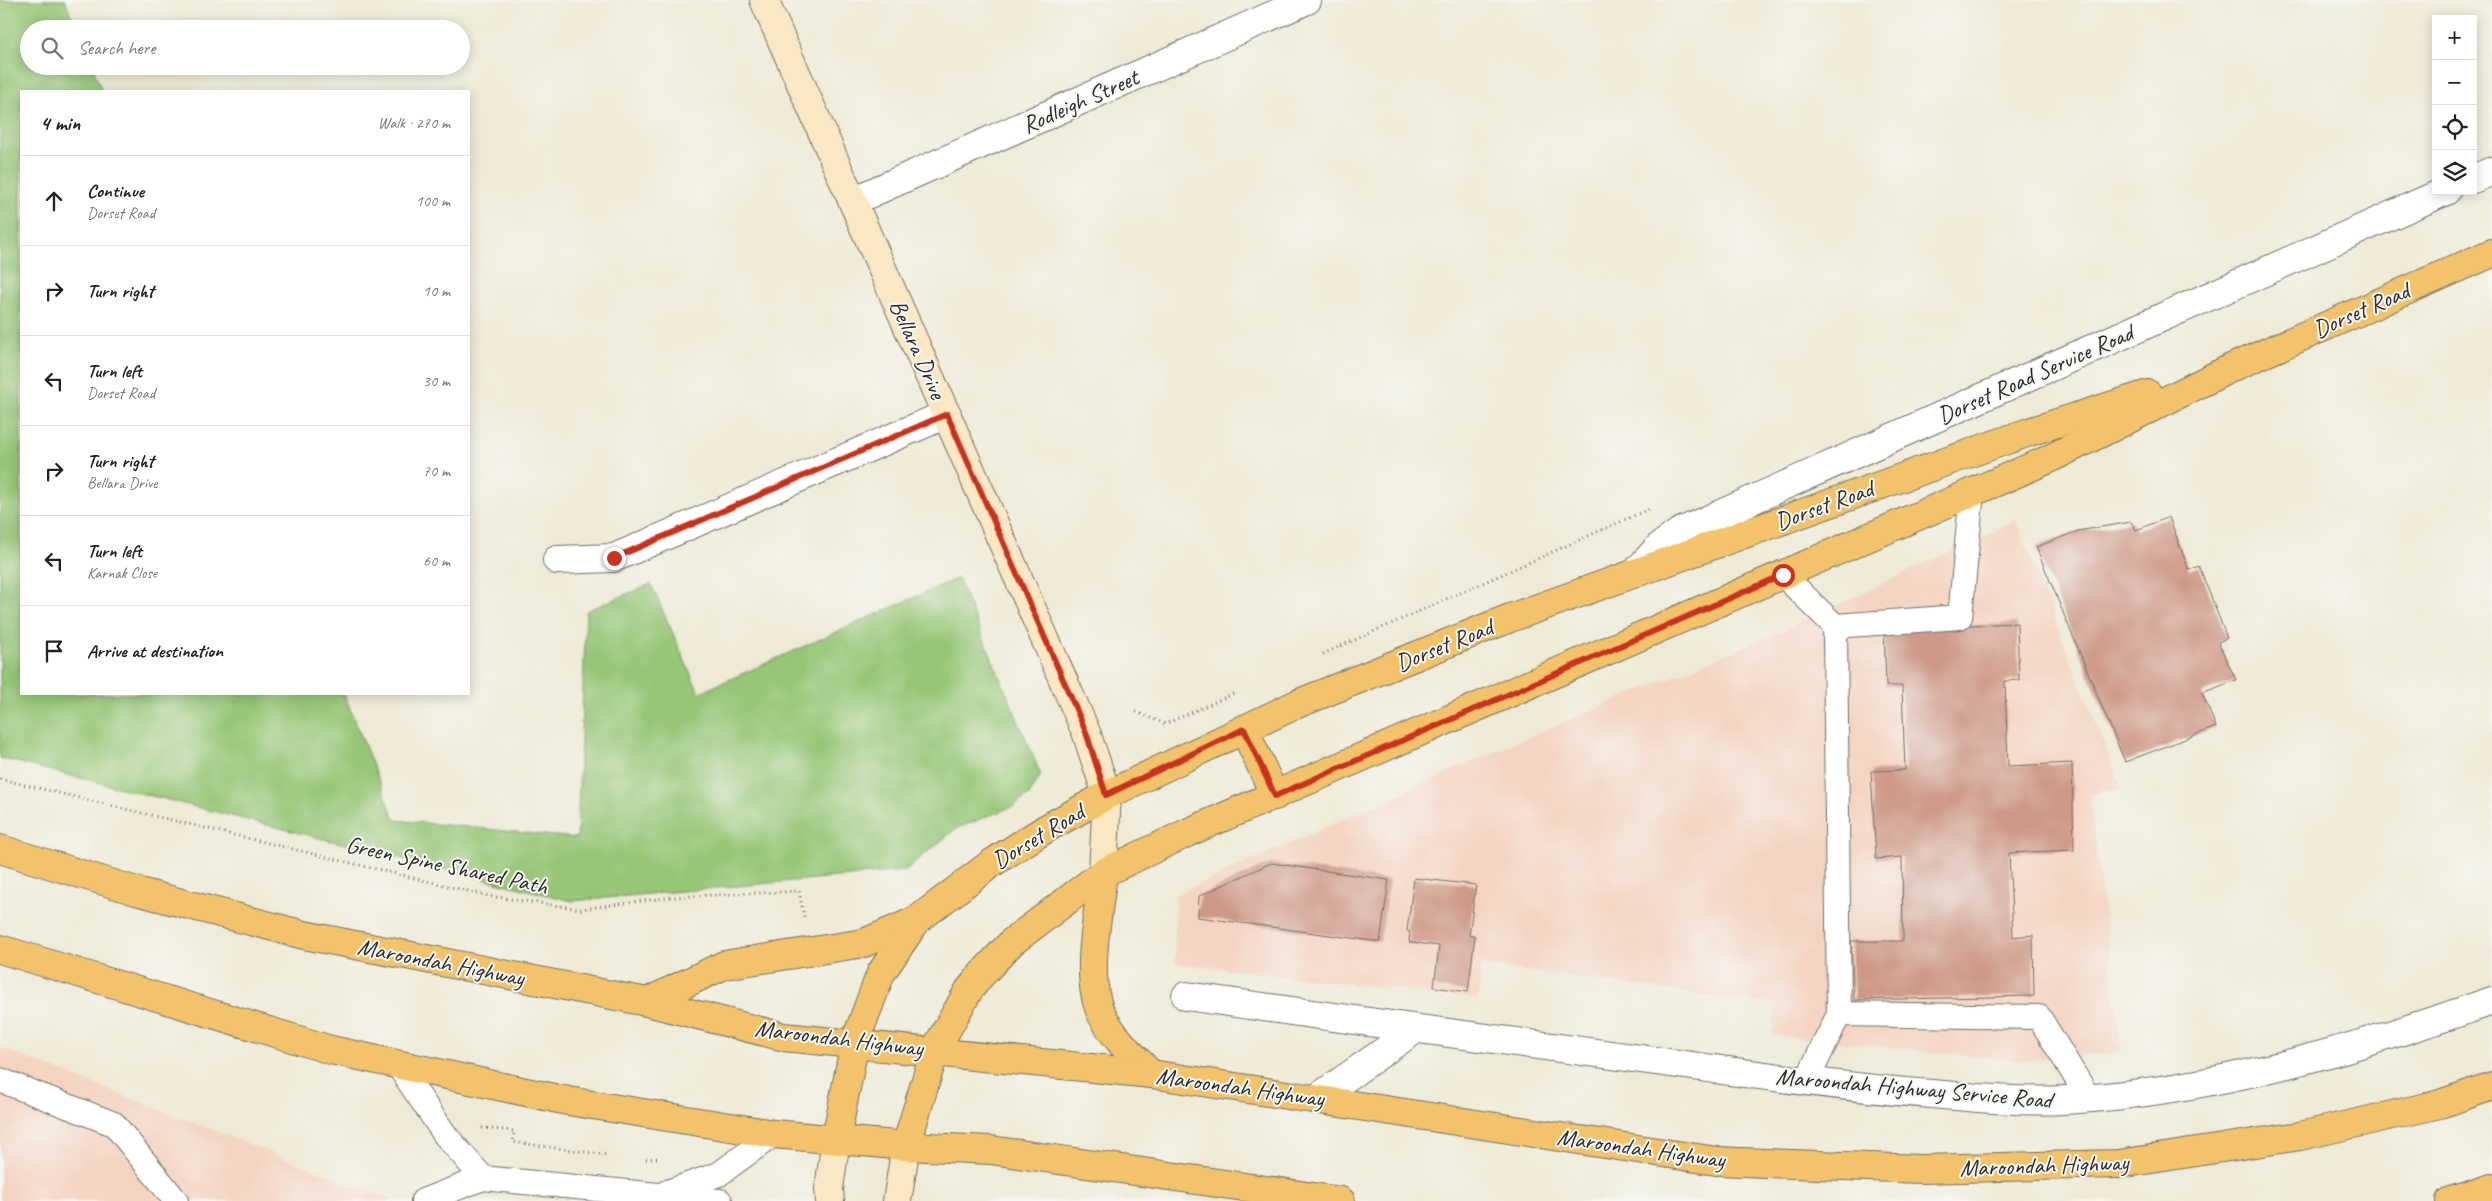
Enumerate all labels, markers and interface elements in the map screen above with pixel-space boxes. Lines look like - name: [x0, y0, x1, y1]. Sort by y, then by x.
- map controls: [2432, 15, 2477, 195]
- button: +: [2432, 15, 2477, 60]
- search box: [20, 20, 470, 75]
- icon: search: [38, 34, 66, 62]
- text: Search here: [78, 36, 155, 60]
- button: −: [2432, 60, 2477, 105]
- street label: Rodleigh Street: [1017, 61, 1145, 140]
- button: locate: [2432, 105, 2477, 150]
- text: 4 min: [40, 110, 80, 136]
- text: Walk · 270 m: [378, 113, 450, 133]
- button: layers: [2432, 150, 2477, 195]
- text: Continue: [87, 179, 144, 203]
- icon: ahead: [40, 187, 68, 215]
- text: 100 m: [416, 191, 450, 211]
- text: Dorset Road: [87, 203, 155, 223]
- street label: Dorset Road: [2308, 274, 2417, 344]
- icon: right: [40, 277, 68, 305]
- text: Turn right: [87, 279, 154, 303]
- text: 10 m: [423, 281, 450, 301]
- street label: Bellara Drive: [883, 295, 954, 405]
- street label: Dorset Road Service Road: [1933, 316, 2141, 431]
- text: Turn left: [87, 359, 142, 383]
- icon: left: [40, 367, 68, 395]
- text: 30 m: [423, 371, 450, 391]
- text: Dorset Road: [87, 383, 155, 403]
- text: Turn right: [87, 449, 154, 473]
- icon: right: [40, 457, 68, 485]
- text: 70 m: [423, 461, 450, 481]
- street label: Dorset Road: [1771, 472, 1880, 537]
- text: Bellara Drive: [87, 473, 157, 493]
- text: Turn left: [87, 539, 142, 563]
- icon: left: [40, 547, 68, 575]
- route end: [603, 547, 626, 570]
- text: 60 m: [423, 551, 450, 571]
- text: Karnak Close: [87, 563, 157, 583]
- route start: [1772, 564, 1795, 587]
- street label: Dorset Road: [1391, 611, 1500, 678]
- icon: arrive: [40, 637, 68, 665]
- text: Arrive at destination: [87, 639, 223, 663]
- street label: Dorset Road: [987, 795, 1092, 875]
- street label: Green Spine Shared Path: [343, 829, 552, 901]
- street label: Maroondah Highway: [355, 931, 529, 993]
- street label: Maroondah Highway: [753, 1013, 926, 1063]
- street label: Maroondah Highway: [1154, 1060, 1327, 1114]
- street label: Maroondah Highway Service Road: [1775, 1061, 2057, 1115]
- street label: Maroondah Highway: [1555, 1121, 1728, 1175]
- street label: Maroondah Highway: [1959, 1147, 2131, 1183]

